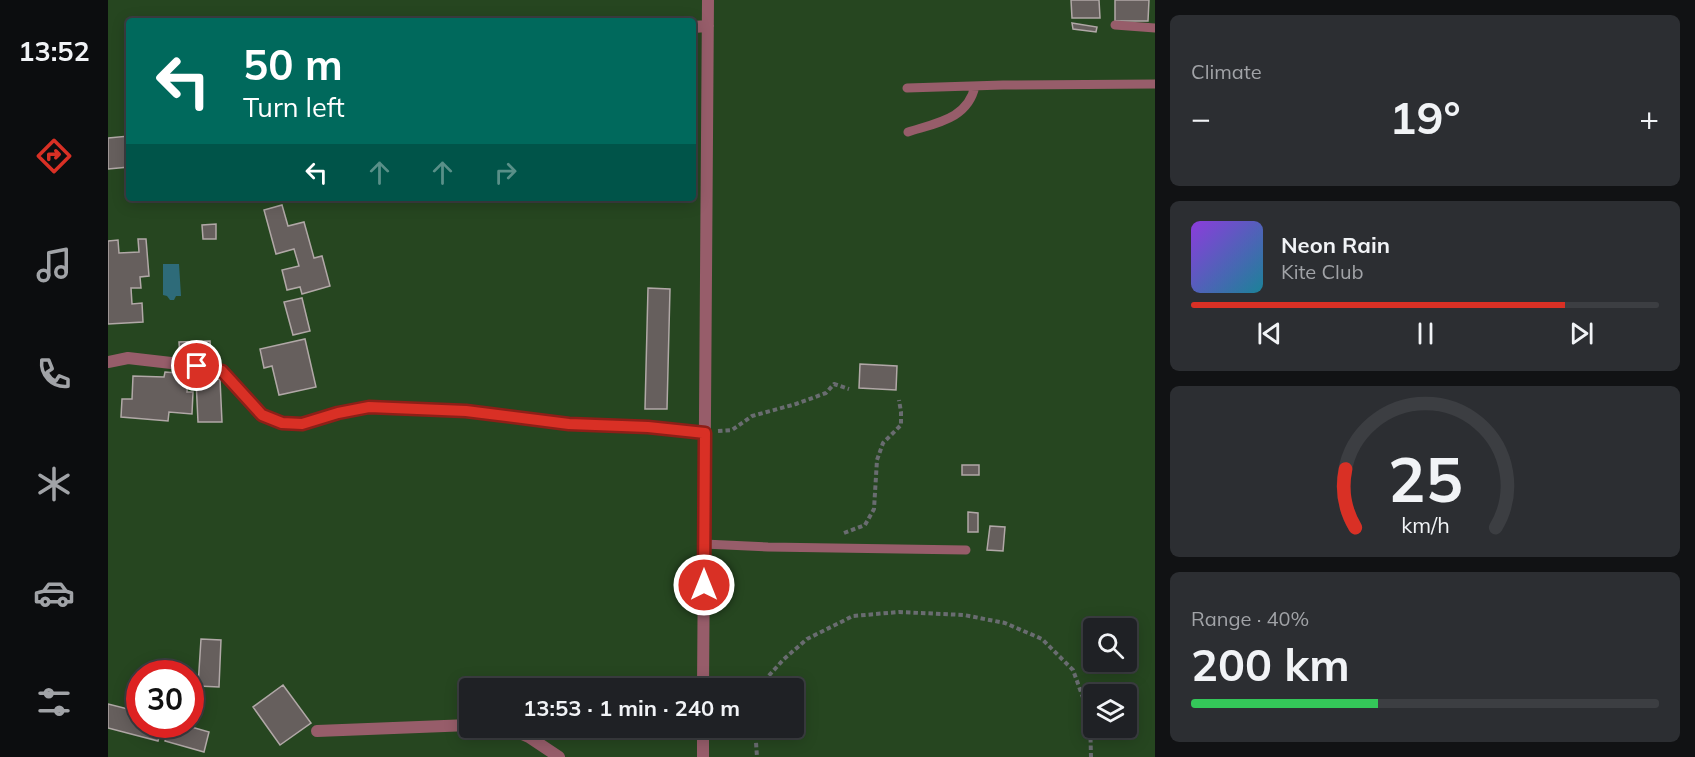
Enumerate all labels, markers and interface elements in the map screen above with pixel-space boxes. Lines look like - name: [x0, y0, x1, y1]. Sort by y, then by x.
- text: 13:52: [18, 34, 90, 68]
- text: 50 m: [243, 38, 343, 91]
- icon: left: [144, 42, 222, 120]
- text: Climate: [1191, 59, 1262, 84]
- text: 19°: [1389, 89, 1461, 145]
- text: Turn left: [243, 90, 345, 124]
- text: −: [1191, 97, 1211, 138]
- text: +: [1639, 97, 1659, 138]
- icon: directions: [33, 135, 75, 177]
- icon: left: [300, 156, 333, 189]
- icon: ahead: [363, 156, 396, 189]
- icon: ahead: [426, 156, 459, 189]
- icon: right: [489, 156, 522, 189]
- text: Neon Rain: [1281, 231, 1390, 259]
- icon: music: [33, 244, 75, 286]
- text: Kite Club: [1281, 259, 1363, 284]
- icon: previous: [1253, 317, 1286, 350]
- icon: pause: [1409, 317, 1442, 350]
- icon: next: [1565, 317, 1598, 350]
- pin: [171, 340, 222, 391]
- icon: arrive: [180, 349, 213, 382]
- icon: phone: [33, 353, 75, 395]
- text: 25: [1388, 439, 1462, 518]
- icon: climate: [33, 463, 75, 505]
- text: km/h: [1401, 512, 1449, 539]
- position arrow: [672, 553, 736, 617]
- icon: car: [33, 572, 75, 614]
- text: Range · 40%: [1191, 606, 1309, 631]
- map controls: [1083, 618, 1137, 738]
- button: search: [1083, 618, 1137, 672]
- text: 200 km: [1191, 636, 1350, 692]
- speed limit sign: 30: [126, 660, 204, 738]
- icon: filters: [33, 681, 75, 723]
- button: layers: [1083, 684, 1137, 738]
- text: 13:53 · 1 min · 240 m: [523, 694, 740, 722]

